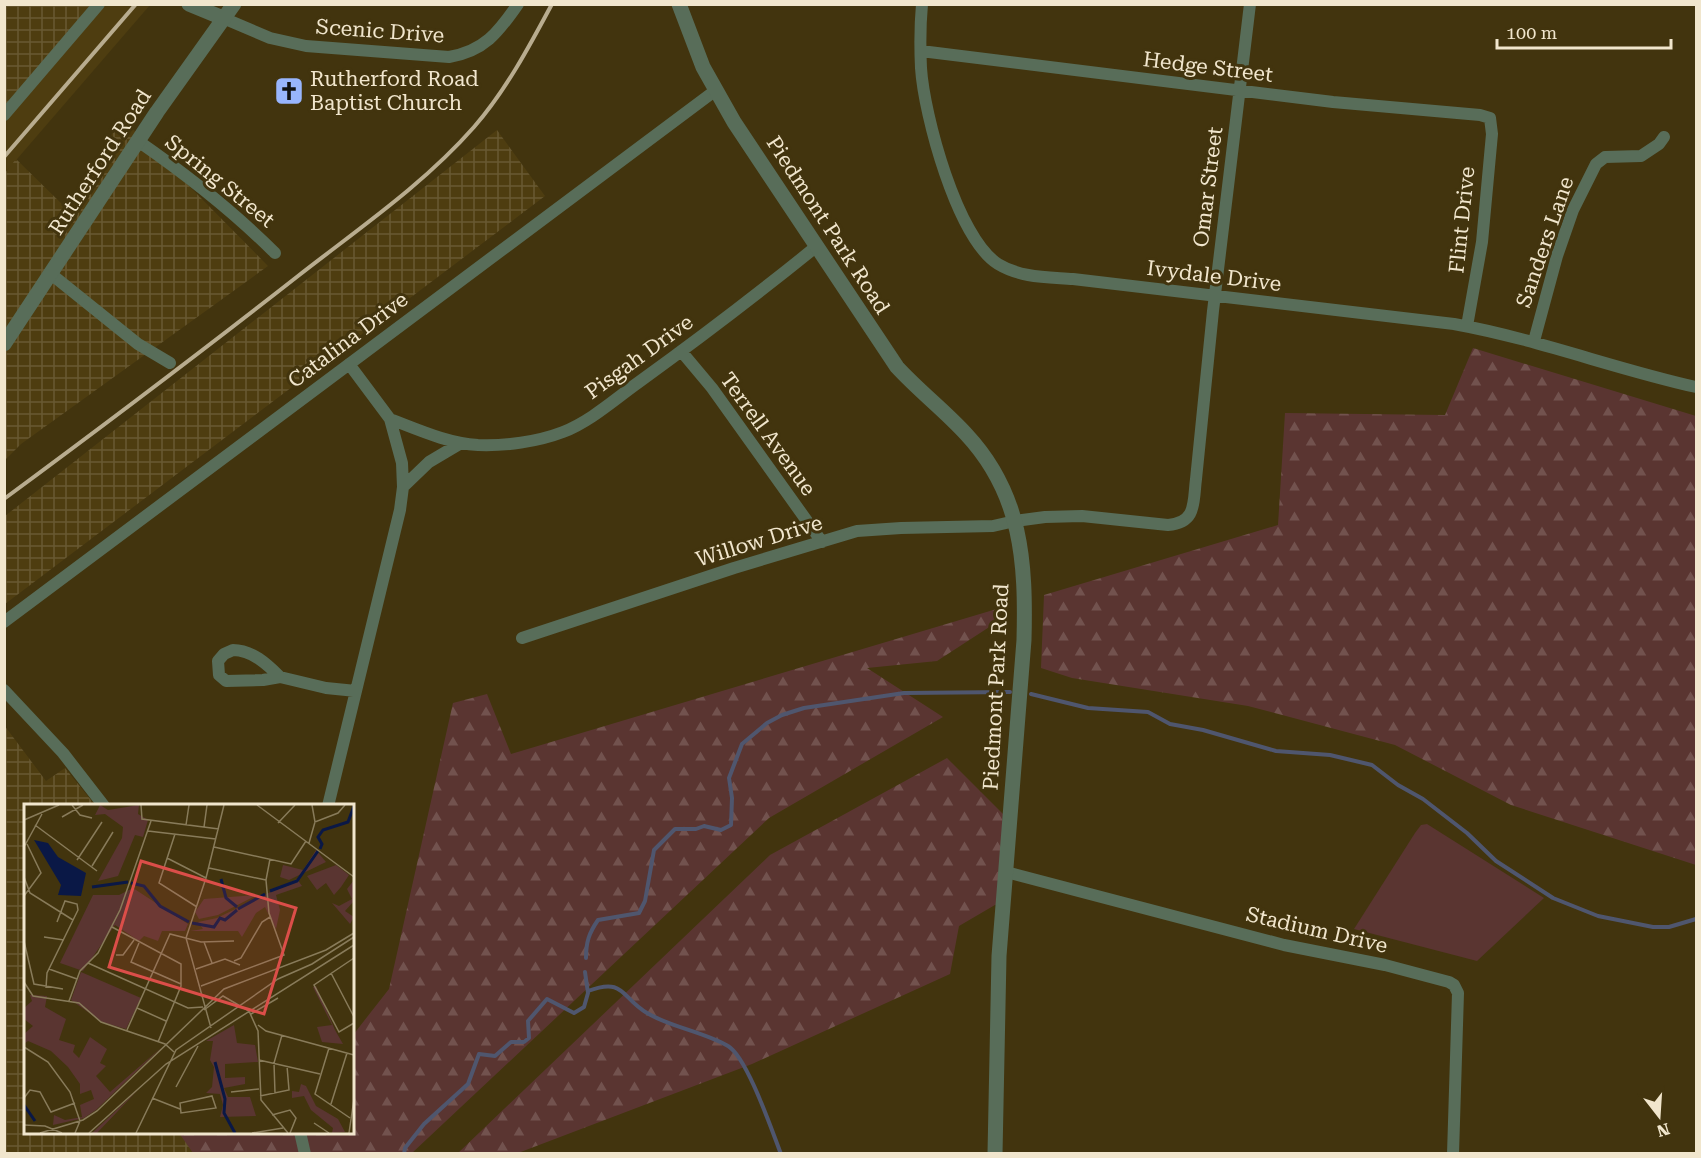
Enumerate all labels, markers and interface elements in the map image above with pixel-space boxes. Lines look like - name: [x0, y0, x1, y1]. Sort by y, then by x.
- scale bar: [1497, 12, 1671, 50]
- street label: Scenic Drive: [315, 15, 445, 47]
- text: 100 m: [1506, 22, 1557, 43]
- street label: Hedge Street: [1142, 47, 1275, 87]
- place label: Rutherford Road Baptist Church: [310, 67, 479, 115]
- church icon: Rutherford Road Baptist Church: [273, 75, 305, 107]
- street label: Rutherford Road: [44, 84, 156, 239]
- street label: Omar Street: [1189, 125, 1227, 249]
- street label: Spring Street: [161, 130, 279, 232]
- street label: Piedmont Park Road: [761, 132, 895, 319]
- street label: Flint Drive: [1444, 165, 1480, 275]
- street label: Sanders Lane: [1511, 173, 1579, 311]
- street label: Ivydale Drive: [1145, 256, 1283, 296]
- street label: Catalina Drive: [283, 287, 413, 393]
- street label: Pisgah Drive: [581, 310, 697, 404]
- street label: Terrell Avenue: [715, 368, 821, 500]
- street label: Willow Drive: [693, 510, 825, 572]
- street label: Piedmont Park Road: [979, 582, 1013, 791]
- inset map: [24, 804, 354, 1134]
- street label: Stadium Drive: [1244, 902, 1390, 958]
- north arrow: [1629, 1086, 1689, 1146]
- text: N: [1655, 1119, 1672, 1141]

